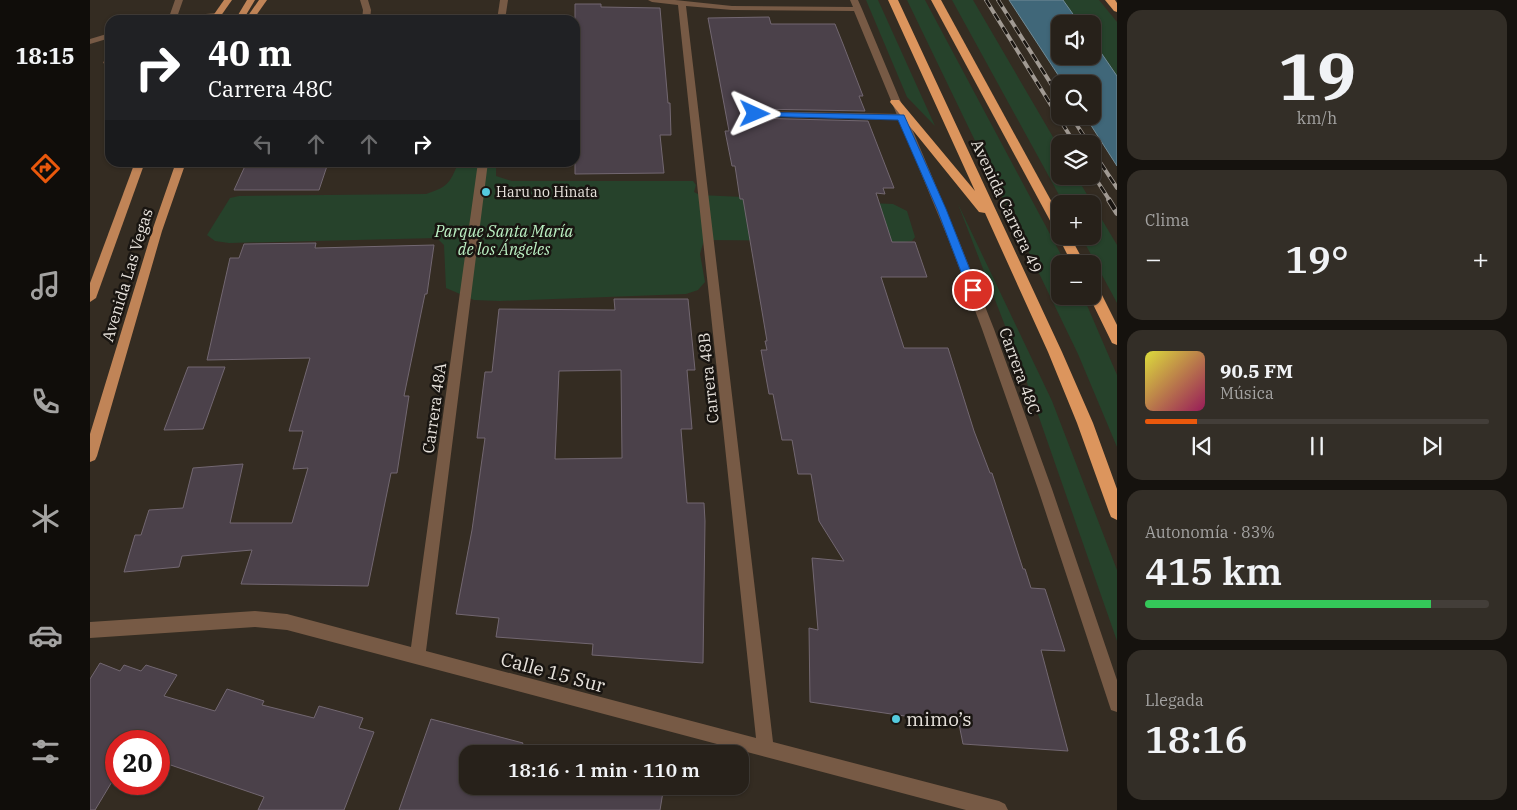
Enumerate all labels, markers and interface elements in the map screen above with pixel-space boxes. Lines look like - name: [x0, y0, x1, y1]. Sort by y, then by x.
- map controls: [1051, 15, 1101, 305]
- button: sound: [1051, 15, 1101, 65]
- text: 40 m: [208, 30, 292, 76]
- text: 19: [1278, 33, 1356, 118]
- icon: right: [125, 35, 190, 100]
- text: 18:15: [15, 41, 75, 70]
- text: Carrera 48C: [208, 74, 333, 103]
- button: search: [1051, 75, 1101, 125]
- position arrow: [728, 87, 780, 139]
- text: km/h: [1297, 108, 1337, 128]
- icon: left: [249, 130, 277, 158]
- icon: ahead: [302, 130, 330, 158]
- icon: ahead: [355, 130, 383, 158]
- icon: right: [408, 130, 436, 158]
- button: layers: [1051, 135, 1101, 185]
- street label: Avenida Carrera 49: [967, 136, 1047, 276]
- icon: directions: [28, 151, 63, 186]
- place label: Haru no Hinata: [496, 183, 598, 201]
- marker: Haru no Hinata: [480, 186, 492, 198]
- button: +: [1051, 195, 1101, 245]
- street label: Avenida Las Vegas: [97, 206, 157, 344]
- text: Clima: [1145, 210, 1189, 230]
- park label: Parque Santa María de los Ángeles: [434, 221, 574, 259]
- text: 19°: [1285, 234, 1349, 283]
- text: −: [1145, 240, 1162, 277]
- text: +: [1472, 240, 1489, 277]
- button: −: [1051, 255, 1101, 305]
- icon: music: [28, 268, 63, 303]
- pin: [952, 269, 994, 311]
- icon: arrive: [959, 276, 987, 304]
- street label: Carrera 48C: [995, 325, 1045, 417]
- street label: Carrera 48B: [693, 332, 723, 424]
- text: 90.5 FM: [1220, 359, 1293, 383]
- street label: Carrera 48A: [418, 361, 450, 455]
- text: Música: [1220, 383, 1274, 403]
- icon: phone: [28, 384, 63, 419]
- icon: previous: [1188, 432, 1216, 460]
- icon: pause: [1303, 432, 1331, 460]
- icon: next: [1418, 432, 1446, 460]
- icon: climate: [28, 501, 63, 536]
- text: Autonomía · 83%: [1145, 522, 1275, 542]
- text: 415 km: [1145, 546, 1282, 595]
- icon: car: [28, 618, 63, 653]
- street label: Calle 15 Sur: [498, 647, 608, 698]
- text: Llegada: [1145, 690, 1204, 710]
- place label: mimo’s: [906, 707, 971, 731]
- marker: mimo’s: [890, 713, 902, 725]
- text: 18:16: [1145, 714, 1248, 763]
- speed limit sign: 20: [105, 730, 170, 795]
- icon: filters: [28, 734, 63, 769]
- text: 18:16 · 1 min · 110 m: [508, 758, 700, 782]

